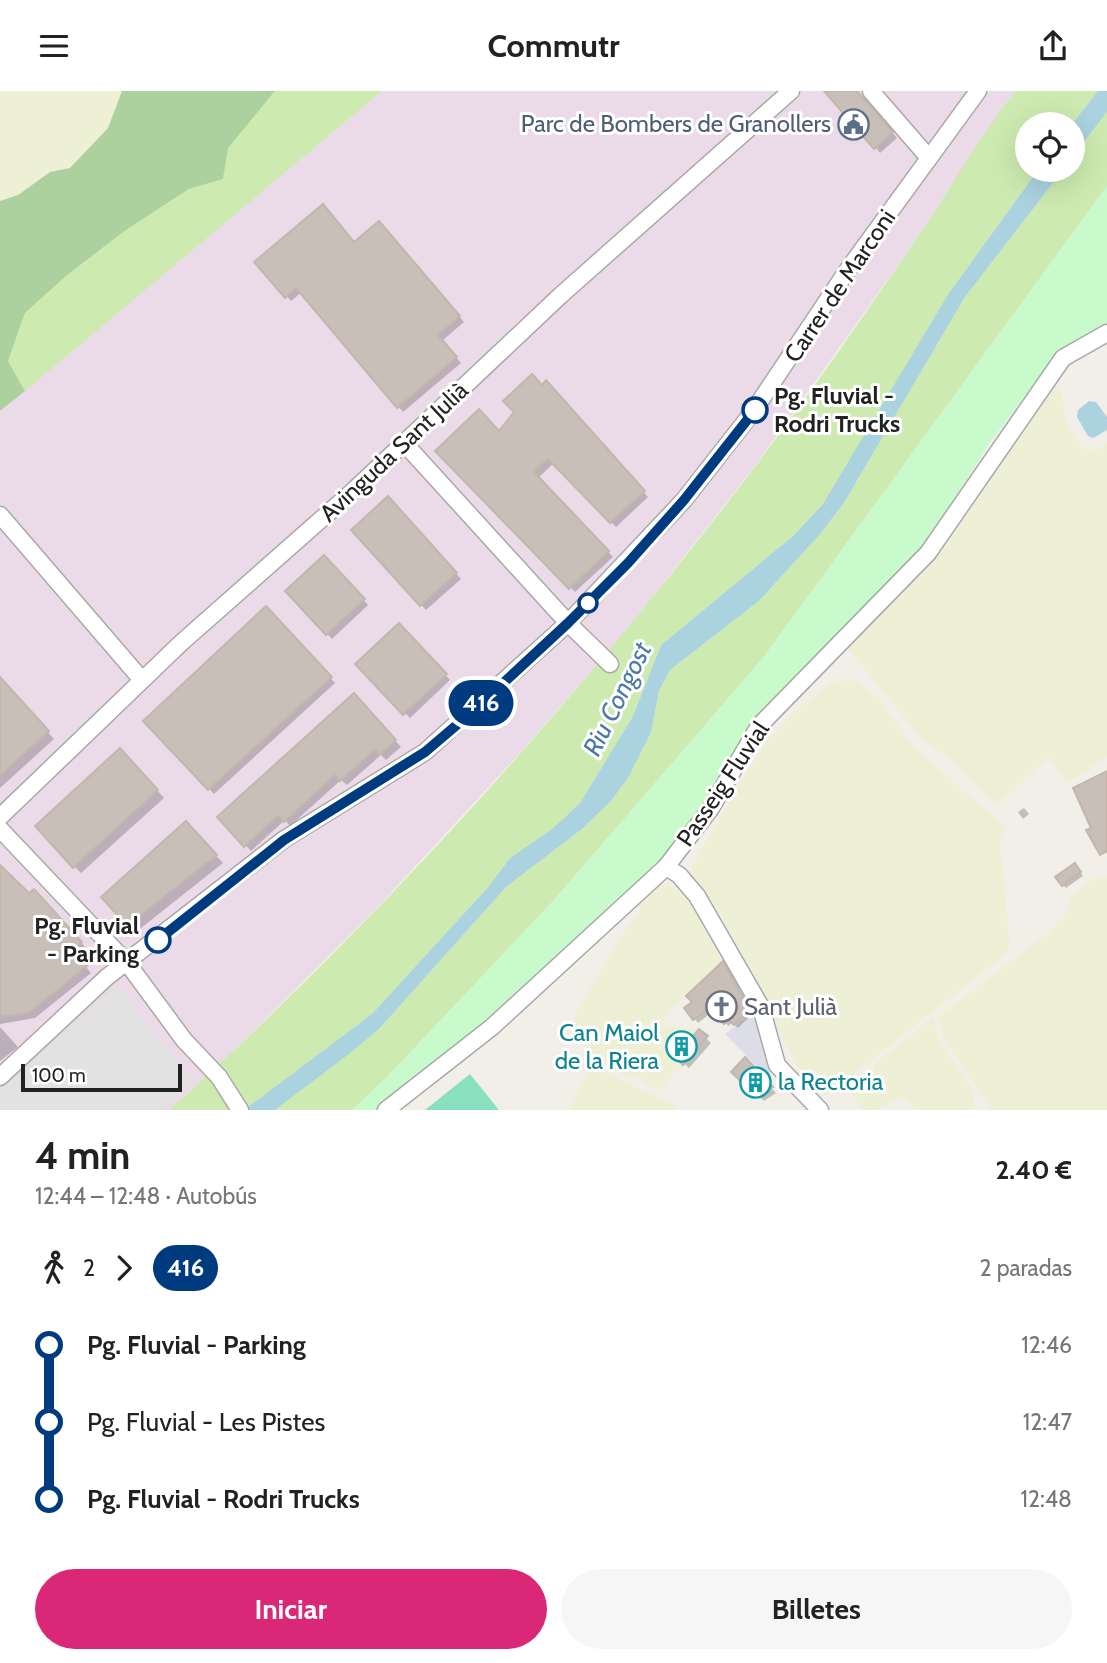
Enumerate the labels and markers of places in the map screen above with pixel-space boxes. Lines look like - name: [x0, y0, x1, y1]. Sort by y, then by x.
- public building icon: Parc de Bombers de Granollers: [837, 107, 871, 141]
- place label: Parc de Bombers de Granollers: [521, 109, 831, 138]
- place label: Pg. Fluvial - Rodri Trucks: [774, 381, 900, 438]
- marker: Pg. Fluvial - Rodri Trucks: [742, 397, 768, 423]
- unlabelled marker: [578, 593, 598, 613]
- place label: Pg. Fluvial - Parking: [34, 911, 139, 968]
- marker: Pg. Fluvial - Parking: [145, 927, 171, 953]
- church icon: Sant Julià: [704, 990, 738, 1024]
- place label: Sant Julià: [744, 992, 837, 1021]
- place label: Can Maiol de la Riera: [555, 1018, 659, 1075]
- building icon: Can Maiol de la Riera: [665, 1030, 699, 1064]
- building icon: la Rectoria: [738, 1065, 772, 1099]
- place label: la Rectoria: [778, 1067, 884, 1096]

